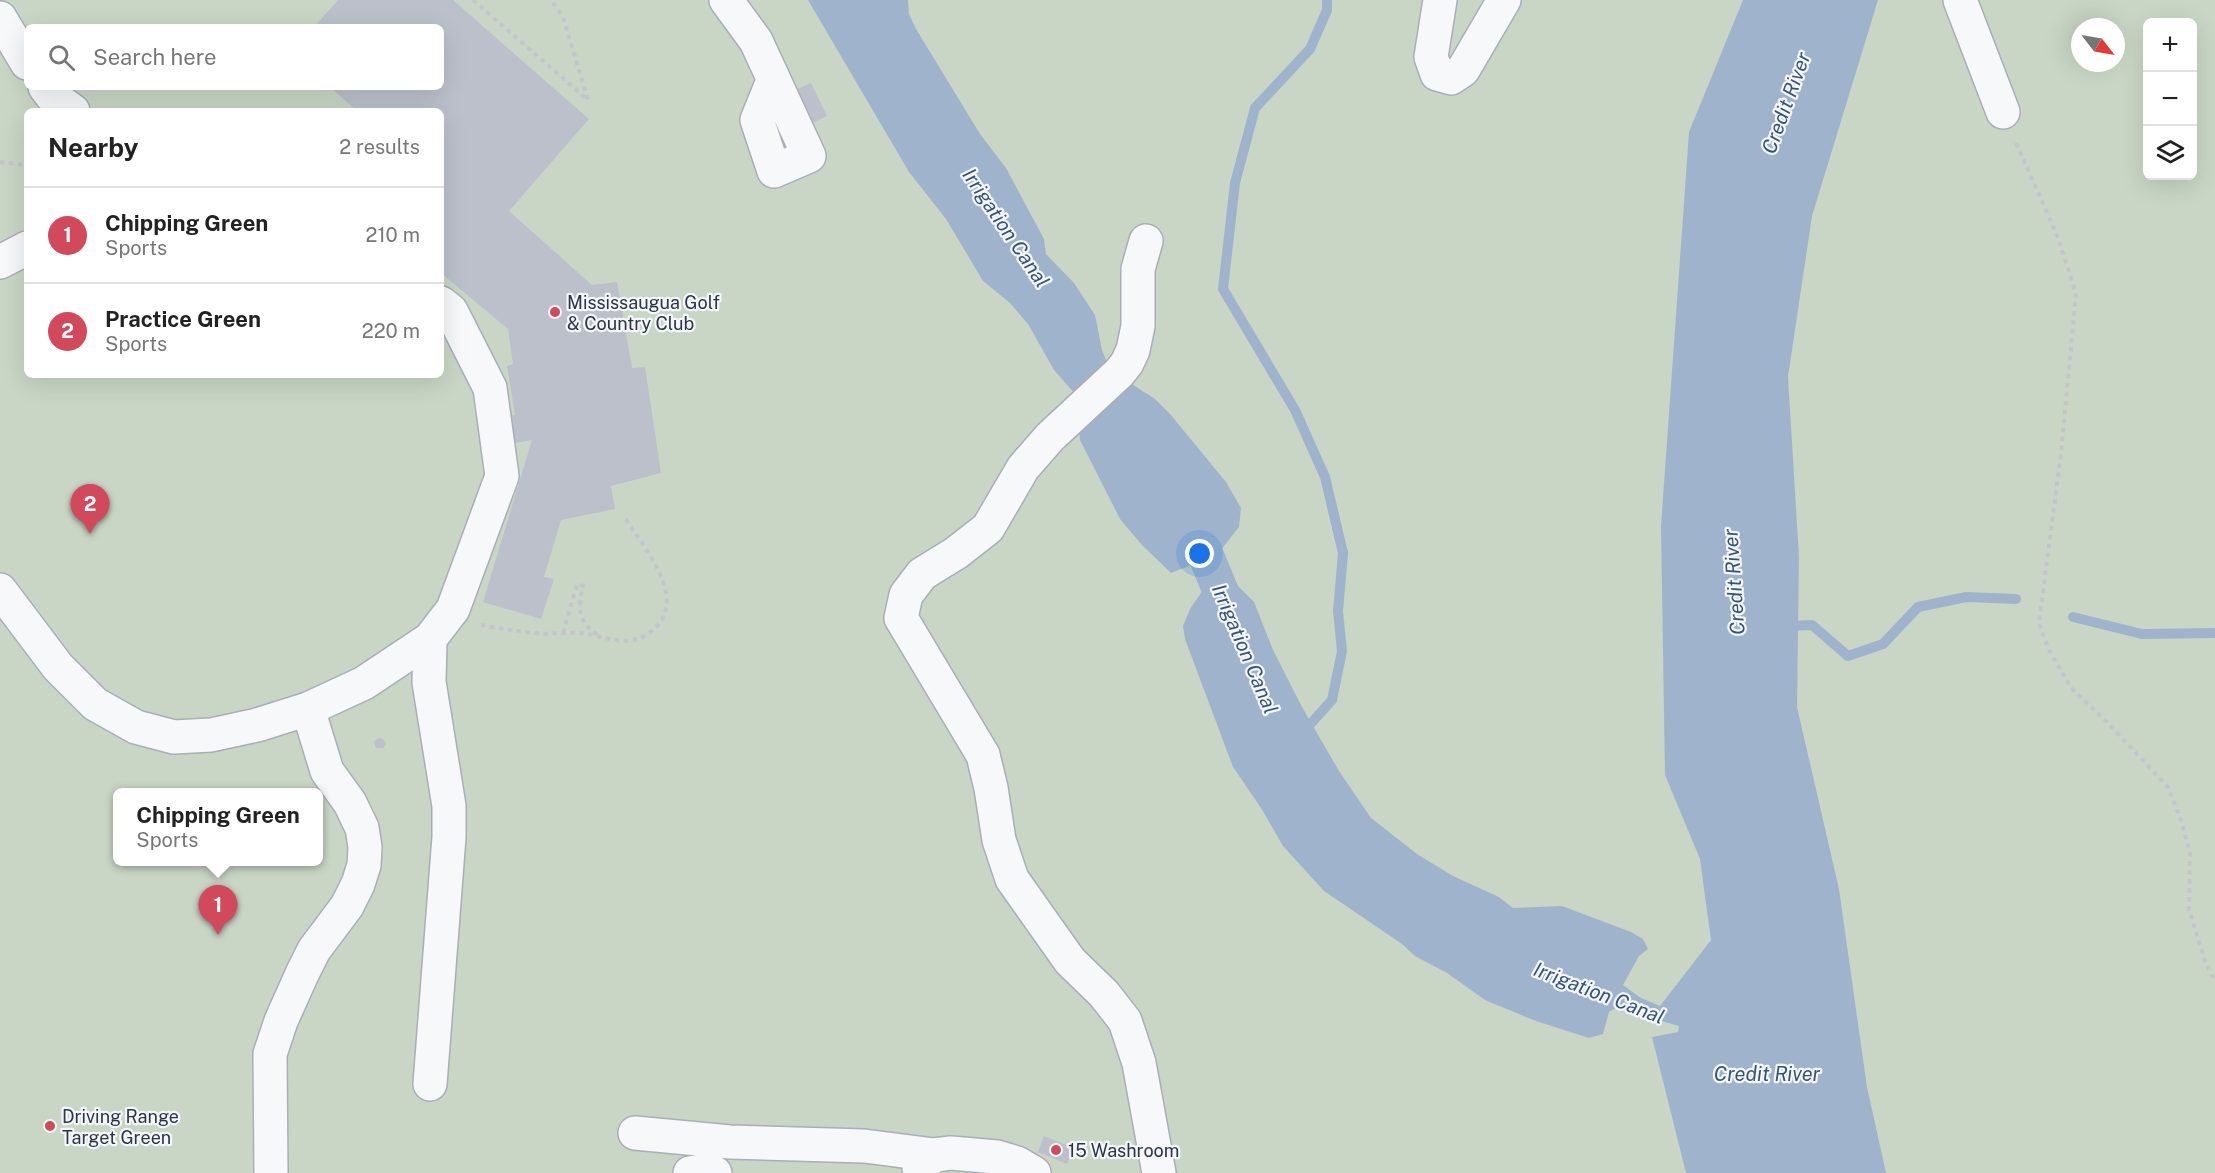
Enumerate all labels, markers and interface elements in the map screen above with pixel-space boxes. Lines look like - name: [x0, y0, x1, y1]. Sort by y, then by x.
- north arrow: [2071, 18, 2125, 72]
- map controls: [2143, 18, 2197, 180]
- button: +: [2143, 18, 2197, 72]
- search box: [24, 24, 444, 90]
- icon: search: [45, 41, 78, 74]
- text: Search here: [93, 44, 217, 70]
- water label: Credit River: [1757, 49, 1816, 157]
- button: −: [2143, 72, 2197, 126]
- button: layers: [2143, 126, 2197, 180]
- text: Nearby: [48, 132, 138, 163]
- text: 2 results: [339, 135, 420, 159]
- water label: Irrigation Canal: [957, 164, 1055, 292]
- text: Chipping Green: [105, 210, 268, 236]
- text: 1: [63, 223, 72, 247]
- text: 210 m: [366, 223, 420, 247]
- text: Sports: [105, 236, 167, 260]
- place label: Mississaugua Golf & Country Club: [567, 292, 720, 334]
- marker: Mississaugua Golf & Country Club: [548, 305, 562, 319]
- text: Practice Green: [105, 306, 261, 332]
- text: 2: [61, 319, 74, 343]
- text: 220 m: [362, 319, 420, 343]
- text: Sports: [105, 332, 167, 356]
- pin: 2: [70, 484, 110, 534]
- water label: Credit River: [1718, 528, 1750, 636]
- your location: [1185, 539, 1214, 568]
- water label: Irrigation Canal: [1207, 581, 1283, 717]
- popup: [113, 788, 323, 866]
- text: Chipping Green: [136, 802, 300, 828]
- text: Sports: [136, 828, 198, 852]
- pin: 1: [198, 886, 238, 935]
- water label: Irrigation Canal: [1530, 957, 1668, 1029]
- water label: Credit River: [1714, 1062, 1821, 1086]
- place label: Driving Range Target Green: [62, 1106, 179, 1148]
- marker: Driving Range Target Green: [43, 1119, 57, 1133]
- place label: 15 Washroom: [1068, 1140, 1179, 1161]
- marker: 15 Washroom: [1049, 1143, 1063, 1157]

